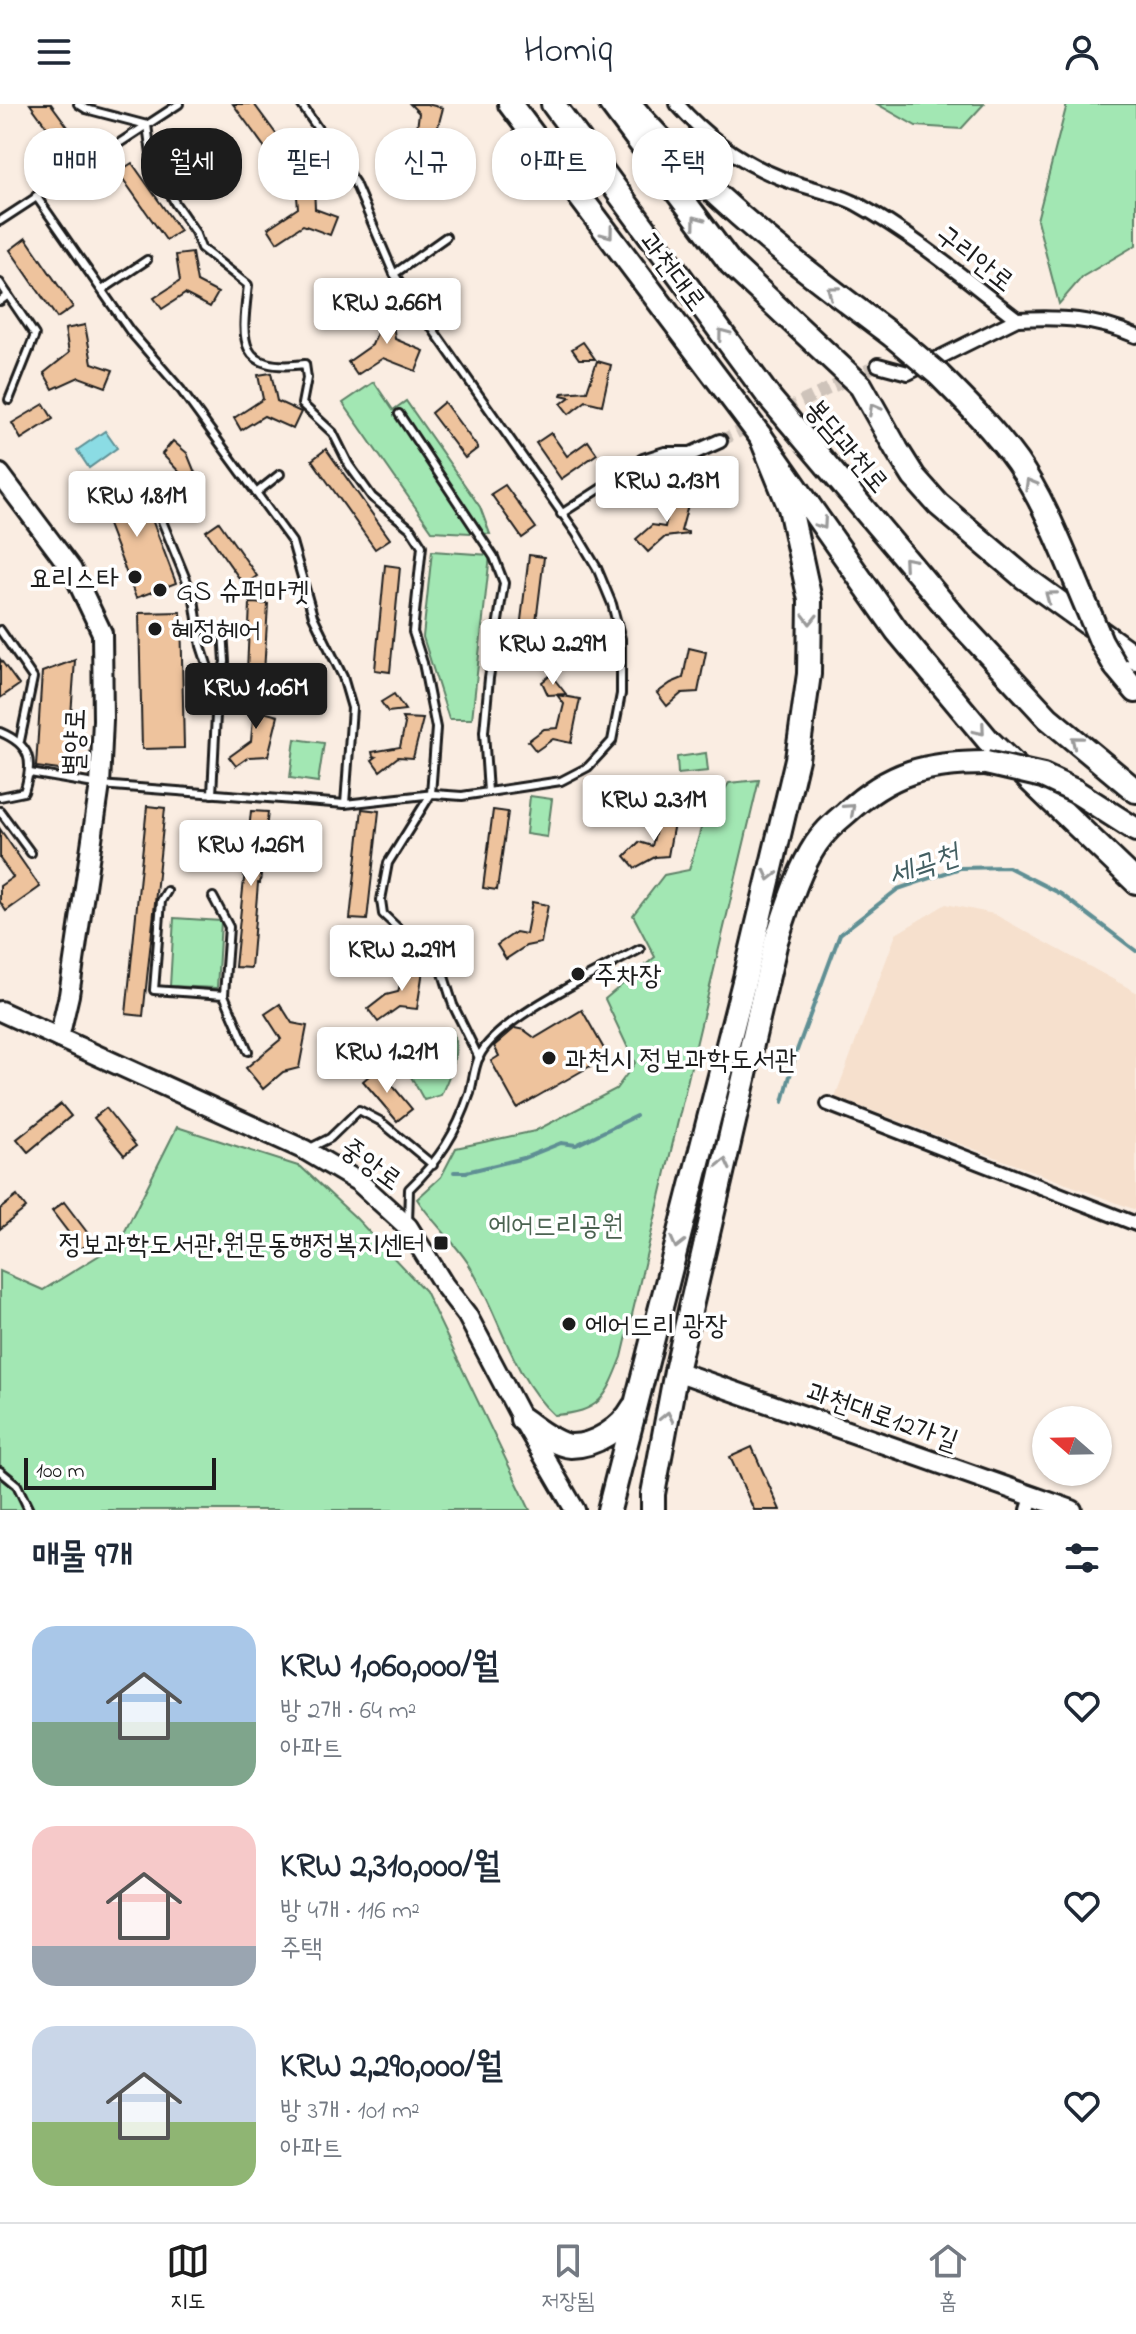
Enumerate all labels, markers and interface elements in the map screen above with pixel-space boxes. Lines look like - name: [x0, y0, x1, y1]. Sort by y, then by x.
- text: Homiq: [523, 26, 613, 79]
- icon: menu: [32, 30, 76, 74]
- icon: person: [1060, 30, 1104, 74]
- chip: 매매: [24, 128, 125, 200]
- chip: 월세: [141, 128, 242, 200]
- chip: 필터: [258, 128, 359, 200]
- chip: 신규: [375, 128, 476, 200]
- chip: 아파트: [492, 128, 616, 200]
- chip: 주택: [632, 128, 733, 200]
- one-way arrow: [692, 215, 706, 230]
- street label: 구리안로: [926, 216, 1022, 304]
- one-way arrow: [598, 224, 612, 239]
- street label: 과천대로: [628, 225, 715, 321]
- pin: KRW 2.66M: [295, 278, 479, 346]
- text: KRW 2.66M: [332, 285, 442, 323]
- one-way arrow: [826, 286, 841, 300]
- one-way arrow: [718, 328, 733, 343]
- street label: 봉담과천로: [793, 391, 897, 504]
- one-way arrow: [868, 403, 884, 418]
- pin: KRW 2.13M: [575, 456, 759, 524]
- text: KRW 2.13M: [614, 463, 720, 501]
- pin: KRW 1.81M: [45, 471, 229, 539]
- text: KRW 1.81M: [86, 478, 188, 516]
- one-way arrow: [1024, 478, 1039, 493]
- one-way arrow: [812, 515, 827, 529]
- one-way arrow: [903, 557, 918, 572]
- place label: 요리스타: [29, 560, 119, 601]
- marker: 요리스타: [126, 568, 144, 586]
- place label: GS 슈퍼마켓: [176, 573, 309, 614]
- marker: GS 슈퍼마켓: [151, 581, 169, 599]
- one-way arrow: [1044, 592, 1059, 606]
- place label: 혜정헤어: [171, 612, 261, 653]
- one-way arrow: [801, 613, 819, 626]
- pin: KRW 2.29M: [461, 619, 645, 687]
- marker: 혜정헤어: [146, 620, 164, 638]
- text: KRW 2.29M: [499, 626, 607, 664]
- pin: KRW 1.06M: [164, 663, 348, 731]
- text: KRW 1.06M: [203, 670, 309, 708]
- street label: 별양로: [55, 708, 98, 777]
- one-way arrow: [970, 720, 985, 735]
- one-way arrow: [1071, 736, 1085, 751]
- pin: KRW 2.31M: [562, 775, 746, 843]
- text: KRW 2.31M: [601, 782, 707, 820]
- one-way arrow: [840, 804, 855, 819]
- pin: KRW 1.26M: [159, 820, 343, 888]
- text: KRW 1.26M: [197, 827, 305, 865]
- water label: 세곡천: [883, 833, 968, 899]
- one-way arrow: [762, 867, 779, 881]
- pin: KRW 2.29M: [310, 925, 494, 993]
- text: KRW 2.29M: [348, 932, 456, 970]
- place label: 주차장: [594, 957, 662, 998]
- marker: 주차장: [569, 965, 587, 983]
- pin: KRW 1.21M: [295, 1027, 479, 1095]
- text: KRW 1.21M: [335, 1034, 439, 1072]
- place label: 과천시 정보과학도서관: [565, 1041, 797, 1082]
- marker: 과천시 정보과학도서관: [540, 1049, 558, 1067]
- street label: 중앙로: [331, 1129, 409, 1202]
- one-way arrow: [715, 1157, 732, 1171]
- park label: 에어드리공원: [488, 1207, 624, 1248]
- place label: 정보과학도서관.원문동행정복지센터: [59, 1226, 425, 1267]
- marker: 정보과학도서관.원문동행정복지센터: [432, 1234, 450, 1252]
- one-way arrow: [670, 1236, 687, 1250]
- place label: 에어드리 광장: [585, 1307, 728, 1348]
- marker: 에어드리 광장: [560, 1315, 578, 1333]
- street label: 과천대로12가길: [800, 1373, 963, 1463]
- north arrow: [1032, 1406, 1112, 1486]
- map controls: [1032, 1406, 1112, 1486]
- one-way arrow: [657, 1410, 674, 1424]
- scale bar: [24, 1454, 216, 1490]
- text: 100 m: [36, 1456, 85, 1488]
- text: 매물 9개: [32, 1533, 133, 1583]
- icon: filters: [1060, 1536, 1104, 1580]
- text: KRW 1,060,000/월: [280, 1643, 499, 1693]
- icon: home: [96, 1658, 192, 1754]
- icon: heart: [1060, 1684, 1104, 1728]
- text: 방 2개 · 64 m²: [280, 1693, 416, 1731]
- text: 아파트: [280, 1731, 343, 1769]
- text: KRW 2,310,000/월: [280, 1843, 500, 1893]
- icon: home: [96, 1858, 192, 1954]
- icon: heart: [1060, 1884, 1104, 1928]
- text: 방 4개 · 116 m²: [280, 1893, 420, 1931]
- text: 주택: [280, 1931, 322, 1969]
- text: KRW 2,290,000/월: [280, 2043, 503, 2093]
- icon: home: [96, 2058, 192, 2154]
- icon: heart: [1060, 2084, 1104, 2128]
- text: 방 3개 · 101 m²: [280, 2093, 420, 2131]
- text: 아파트: [280, 2131, 343, 2169]
- tab: 지도: [166, 2239, 210, 2319]
- tab: 저장됨: [541, 2239, 595, 2319]
- tab: 홈: [926, 2239, 970, 2319]

